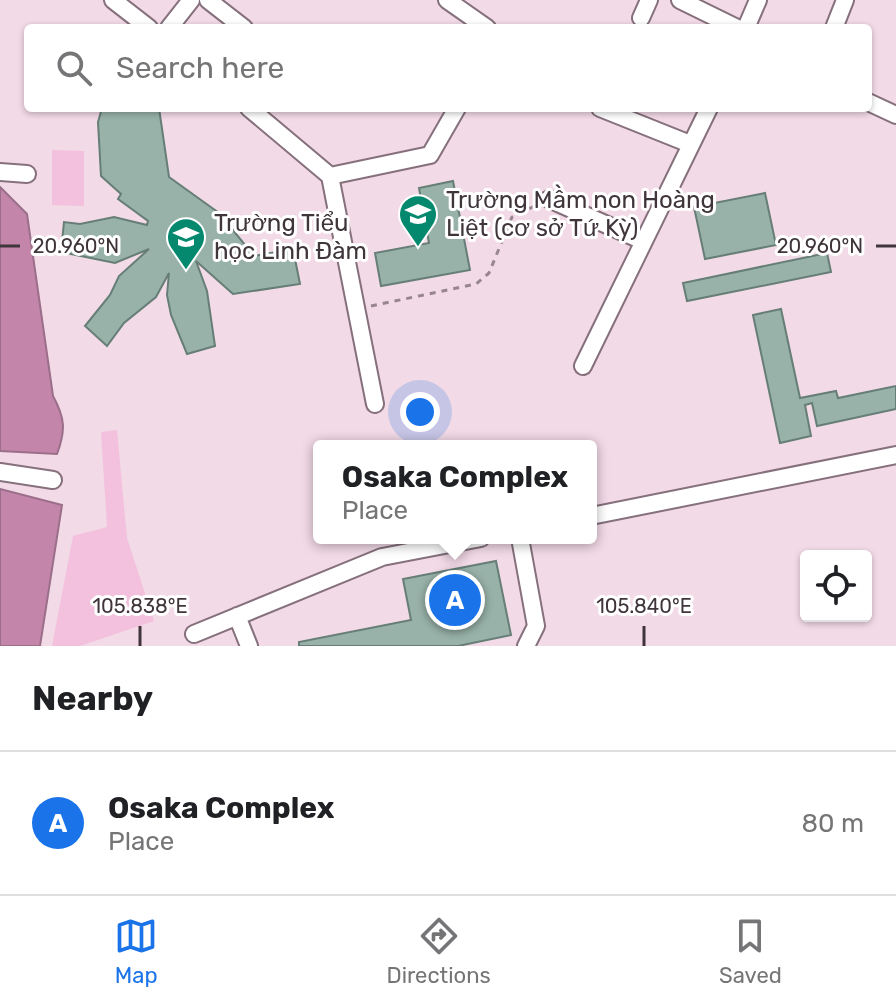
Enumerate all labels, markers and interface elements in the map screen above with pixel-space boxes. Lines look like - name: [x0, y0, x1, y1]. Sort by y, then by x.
- search box: [24, 24, 872, 112]
- icon: search: [52, 46, 96, 90]
- text: Search here: [116, 50, 284, 86]
- place label: Trường Mầm non Hoàng Liệt (cơ sở Tứ Kỳ): [446, 184, 715, 242]
- school or university icon: Trường Mầm non Hoàng Liệt (cơ sở Tứ Kỳ): [397, 193, 439, 248]
- place label: Trường Tiểu học Linh Đàm: [214, 209, 367, 265]
- school or university icon: Trường Tiểu học Linh Đàm: [165, 216, 207, 271]
- text: 20.960°N: [33, 234, 119, 258]
- text: 20.960°N: [777, 234, 863, 258]
- your location: [400, 392, 440, 432]
- popup: [313, 440, 597, 544]
- text: Osaka Complex: [342, 459, 568, 495]
- text: Place: [342, 495, 408, 526]
- map controls: [800, 550, 872, 622]
- button: locate: [800, 550, 872, 622]
- pin: A: [429, 570, 481, 630]
- text: 105.838°E: [92, 594, 188, 618]
- text: 105.840°E: [596, 594, 692, 618]
- text: Nearby: [32, 678, 153, 719]
- text: Osaka Complex: [108, 790, 334, 826]
- text: A: [49, 808, 67, 839]
- text: 80 m: [801, 808, 864, 839]
- text: Place: [108, 826, 174, 857]
- tab: Map: [114, 914, 158, 989]
- tab: Directions: [386, 914, 491, 989]
- tab: Saved: [719, 914, 782, 989]

